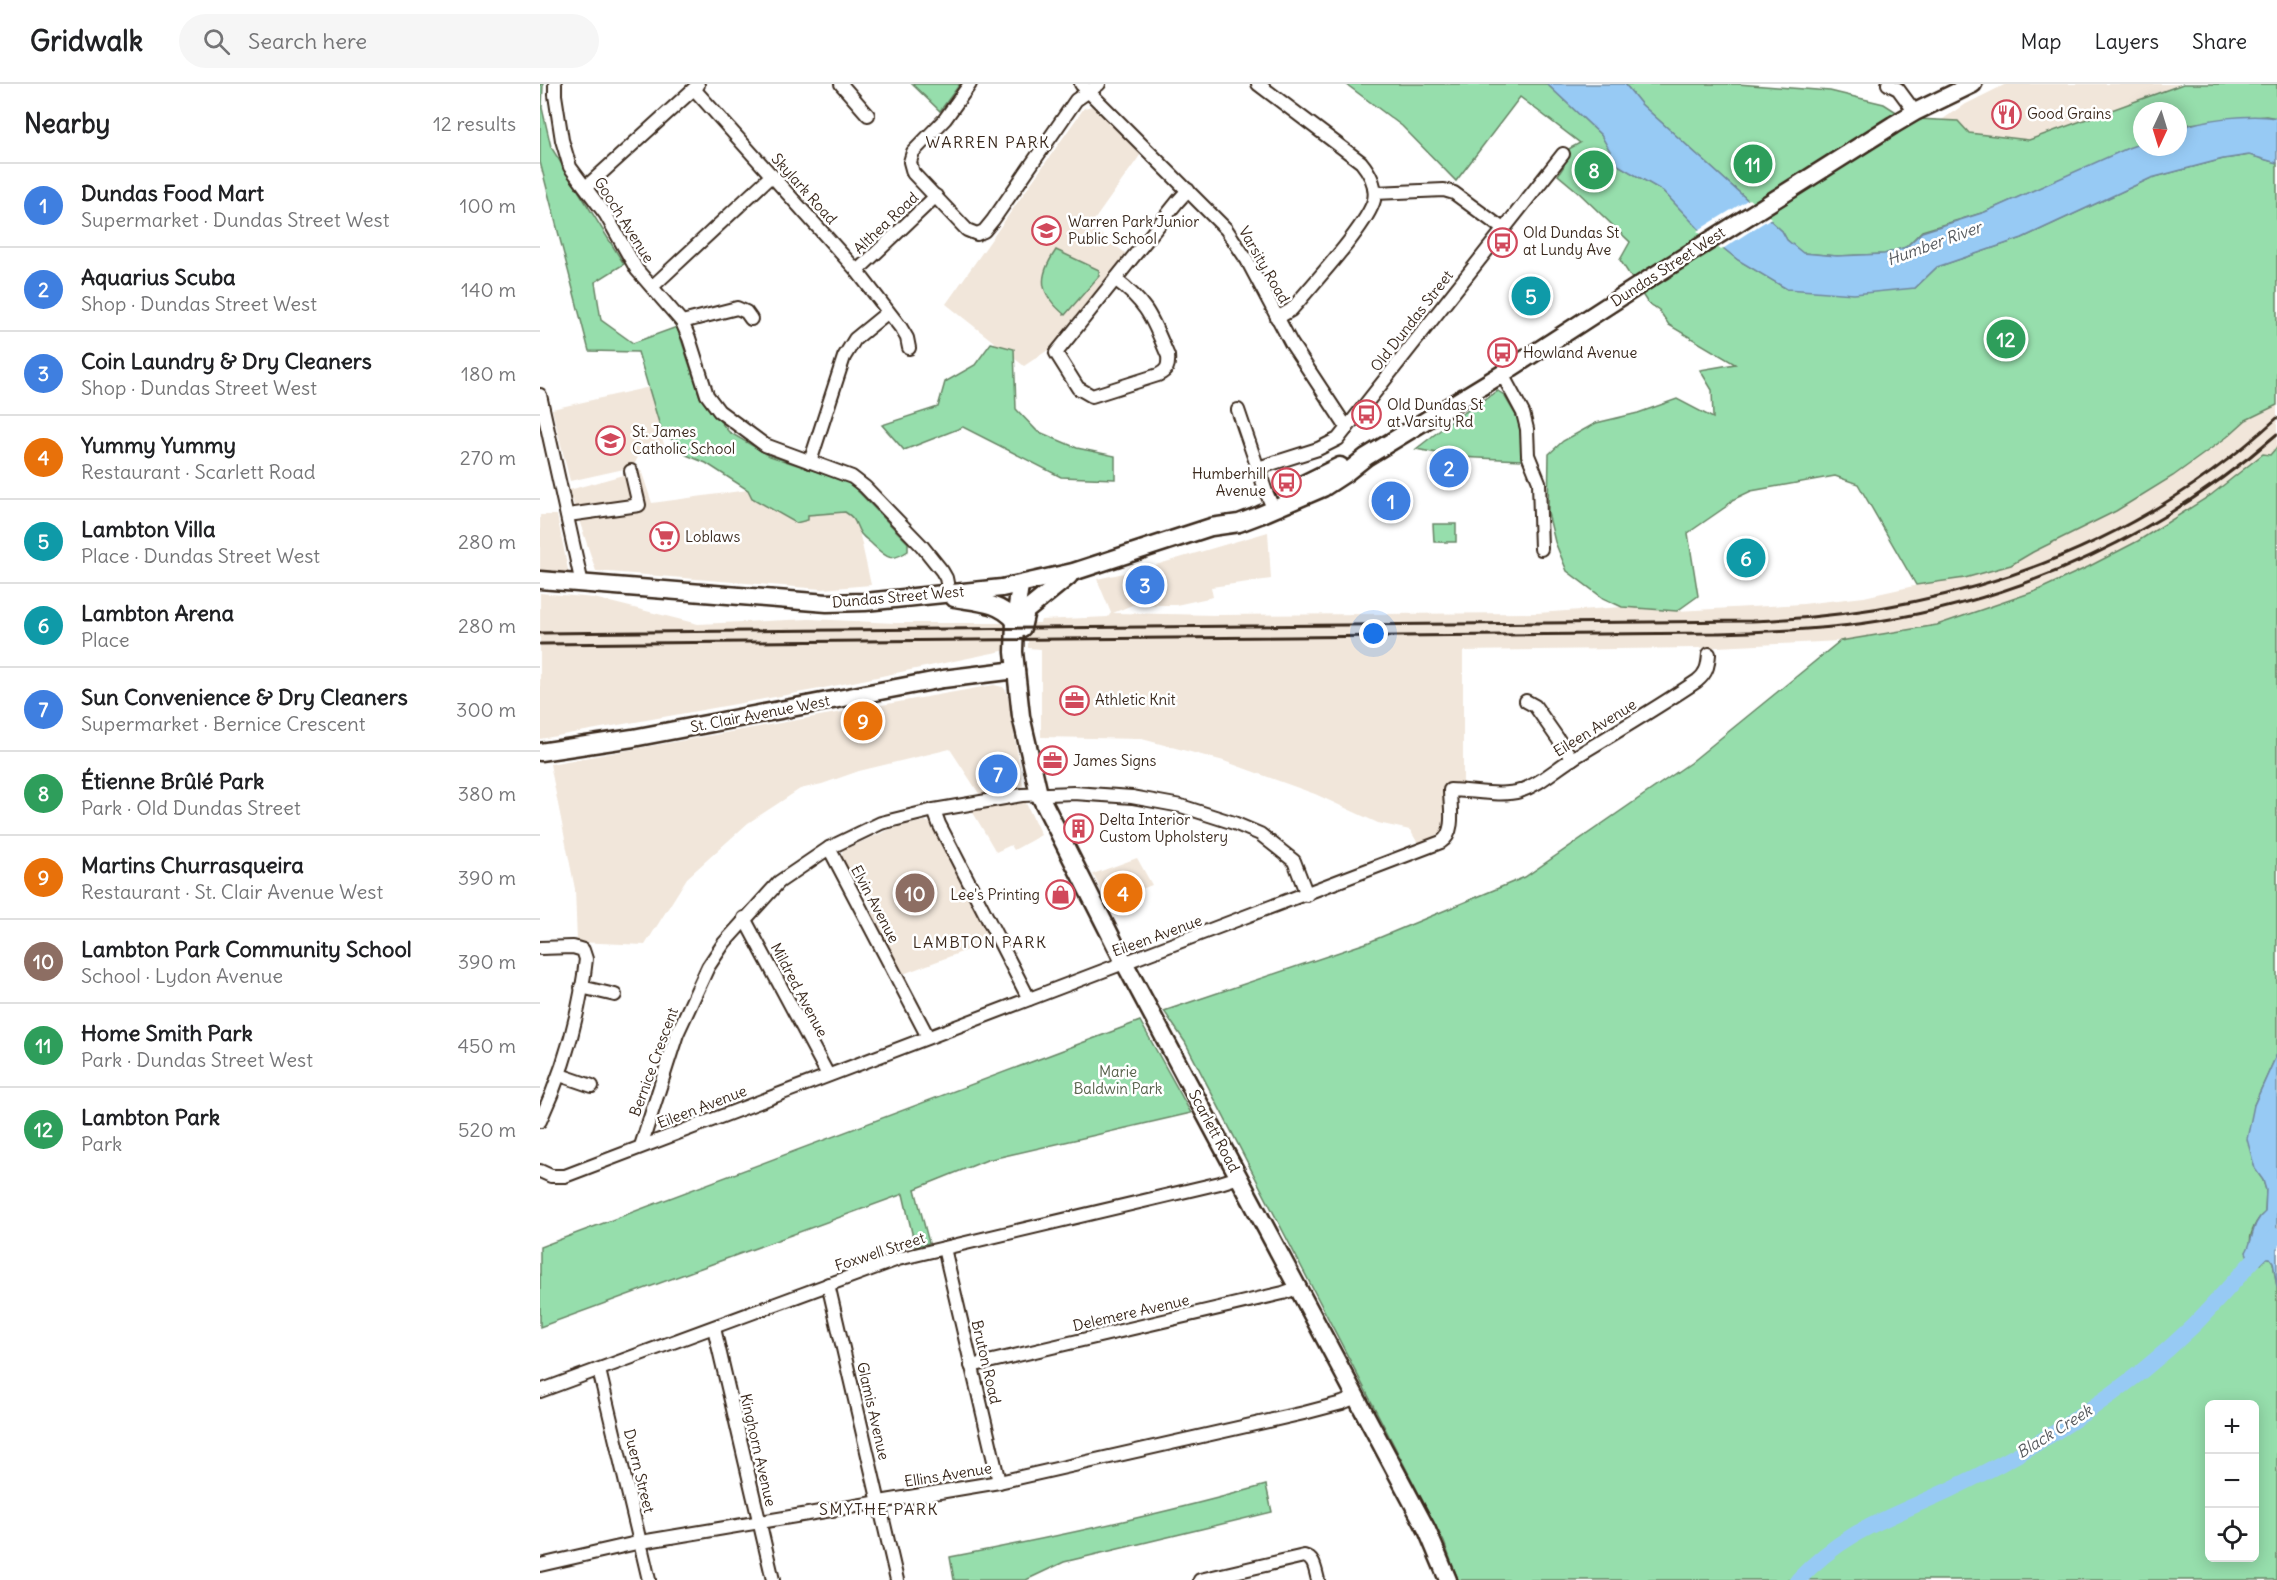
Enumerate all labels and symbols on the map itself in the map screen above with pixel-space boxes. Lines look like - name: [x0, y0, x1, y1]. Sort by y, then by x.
- restaurant icon: Good Grains: [1990, 98, 2022, 130]
- north arrow: [2133, 102, 2187, 156]
- place label: Good Grains: [2027, 104, 2111, 123]
- district label: WARREN PARK: [925, 132, 1051, 152]
- pin: 11: [1734, 142, 1772, 187]
- pin: 8: [1574, 148, 1614, 193]
- street label: Skylark Road: [768, 149, 841, 228]
- street label: Gooch Avenue: [590, 173, 658, 266]
- street label: Althea Road: [849, 188, 922, 258]
- place label: Warren Park Junior Public School: [1068, 212, 1199, 248]
- school or university icon: Warren Park Junior Public School: [1031, 215, 1063, 247]
- water label: Humber River: [1884, 216, 1986, 269]
- street label: Varsity Road: [1235, 223, 1294, 307]
- place label: Old Dundas St at Lundy Ave: [1523, 223, 1619, 259]
- street label: Dundas Street West: [1607, 223, 1728, 311]
- bus stop icon: Old Dundas St at Lundy Ave: [1486, 226, 1518, 258]
- street label: Old Dundas Street: [1366, 266, 1457, 375]
- pin: 5: [1512, 274, 1550, 318]
- pin: 12: [1986, 316, 2026, 362]
- bus stop icon: Howland Avenue: [1486, 337, 1518, 369]
- place label: Howland Avenue: [1523, 343, 1637, 362]
- place label: Old Dundas St at Varsity Rd: [1387, 395, 1483, 431]
- bus stop icon: Old Dundas St at Varsity Rd: [1350, 398, 1382, 430]
- place label: St. James Catholic School: [632, 422, 735, 458]
- school or university icon: St. James Catholic School: [595, 425, 627, 457]
- pin: 2: [1430, 446, 1468, 490]
- place label: Humberhill Avenue: [1192, 464, 1266, 500]
- bus stop icon: Humberhill Avenue: [1271, 467, 1303, 499]
- pin: 1: [1372, 478, 1410, 524]
- supermarket icon: Loblaws: [648, 521, 680, 553]
- place label: Loblaws: [685, 527, 740, 546]
- pin: 6: [1726, 536, 1766, 580]
- pin: 3: [1126, 562, 1164, 608]
- street label: Dundas Street West: [831, 581, 965, 612]
- your location: [1359, 619, 1388, 648]
- office icon: Athletic Knit: [1058, 684, 1090, 716]
- place label: Athletic Knit: [1095, 690, 1176, 709]
- street label: St. Clair Avenue West: [689, 691, 831, 736]
- street label: Eileen Avenue: [1550, 695, 1640, 761]
- pin: 9: [844, 698, 882, 744]
- office icon: James Signs: [1036, 745, 1068, 777]
- place label: James Signs: [1073, 751, 1157, 770]
- pin: 7: [978, 752, 1018, 796]
- place label: Delta Interior Custom Upholstery: [1099, 810, 1228, 846]
- building icon: Delta Interior Custom Upholstery: [1062, 813, 1094, 845]
- street label: Elvin Avenue: [847, 862, 904, 946]
- pin: 10: [896, 870, 934, 916]
- pin: 4: [1104, 870, 1142, 916]
- shop icon: Lee's Printing: [1045, 879, 1077, 911]
- place label: Lee's Printing: [950, 885, 1040, 904]
- street label: Eileen Avenue: [1109, 910, 1204, 961]
- district label: LAMBTON PARK: [913, 932, 1047, 952]
- street label: Mildred Avenue: [767, 939, 832, 1040]
- street label: Bernice Crescent: [625, 1005, 682, 1119]
- park label: Marie Baldwin Park: [1074, 1062, 1163, 1098]
- street label: Eileen Avenue: [654, 1081, 749, 1132]
- street label: Scarlett Road: [1185, 1086, 1244, 1175]
- street label: Foxwell Street: [832, 1228, 927, 1275]
- street label: Delemere Avenue: [1071, 1290, 1191, 1335]
- street label: Bruton Road: [968, 1318, 1005, 1406]
- street label: Glamis Avenue: [853, 1360, 894, 1462]
- street label: Kinghorn Avenue: [736, 1392, 781, 1508]
- water label: Black Creek: [2013, 1399, 2097, 1462]
- street label: Duern Street: [620, 1427, 659, 1515]
- street label: Ellins Avenue: [903, 1458, 993, 1491]
- district label: SMYTHE PARK: [819, 1499, 939, 1519]

